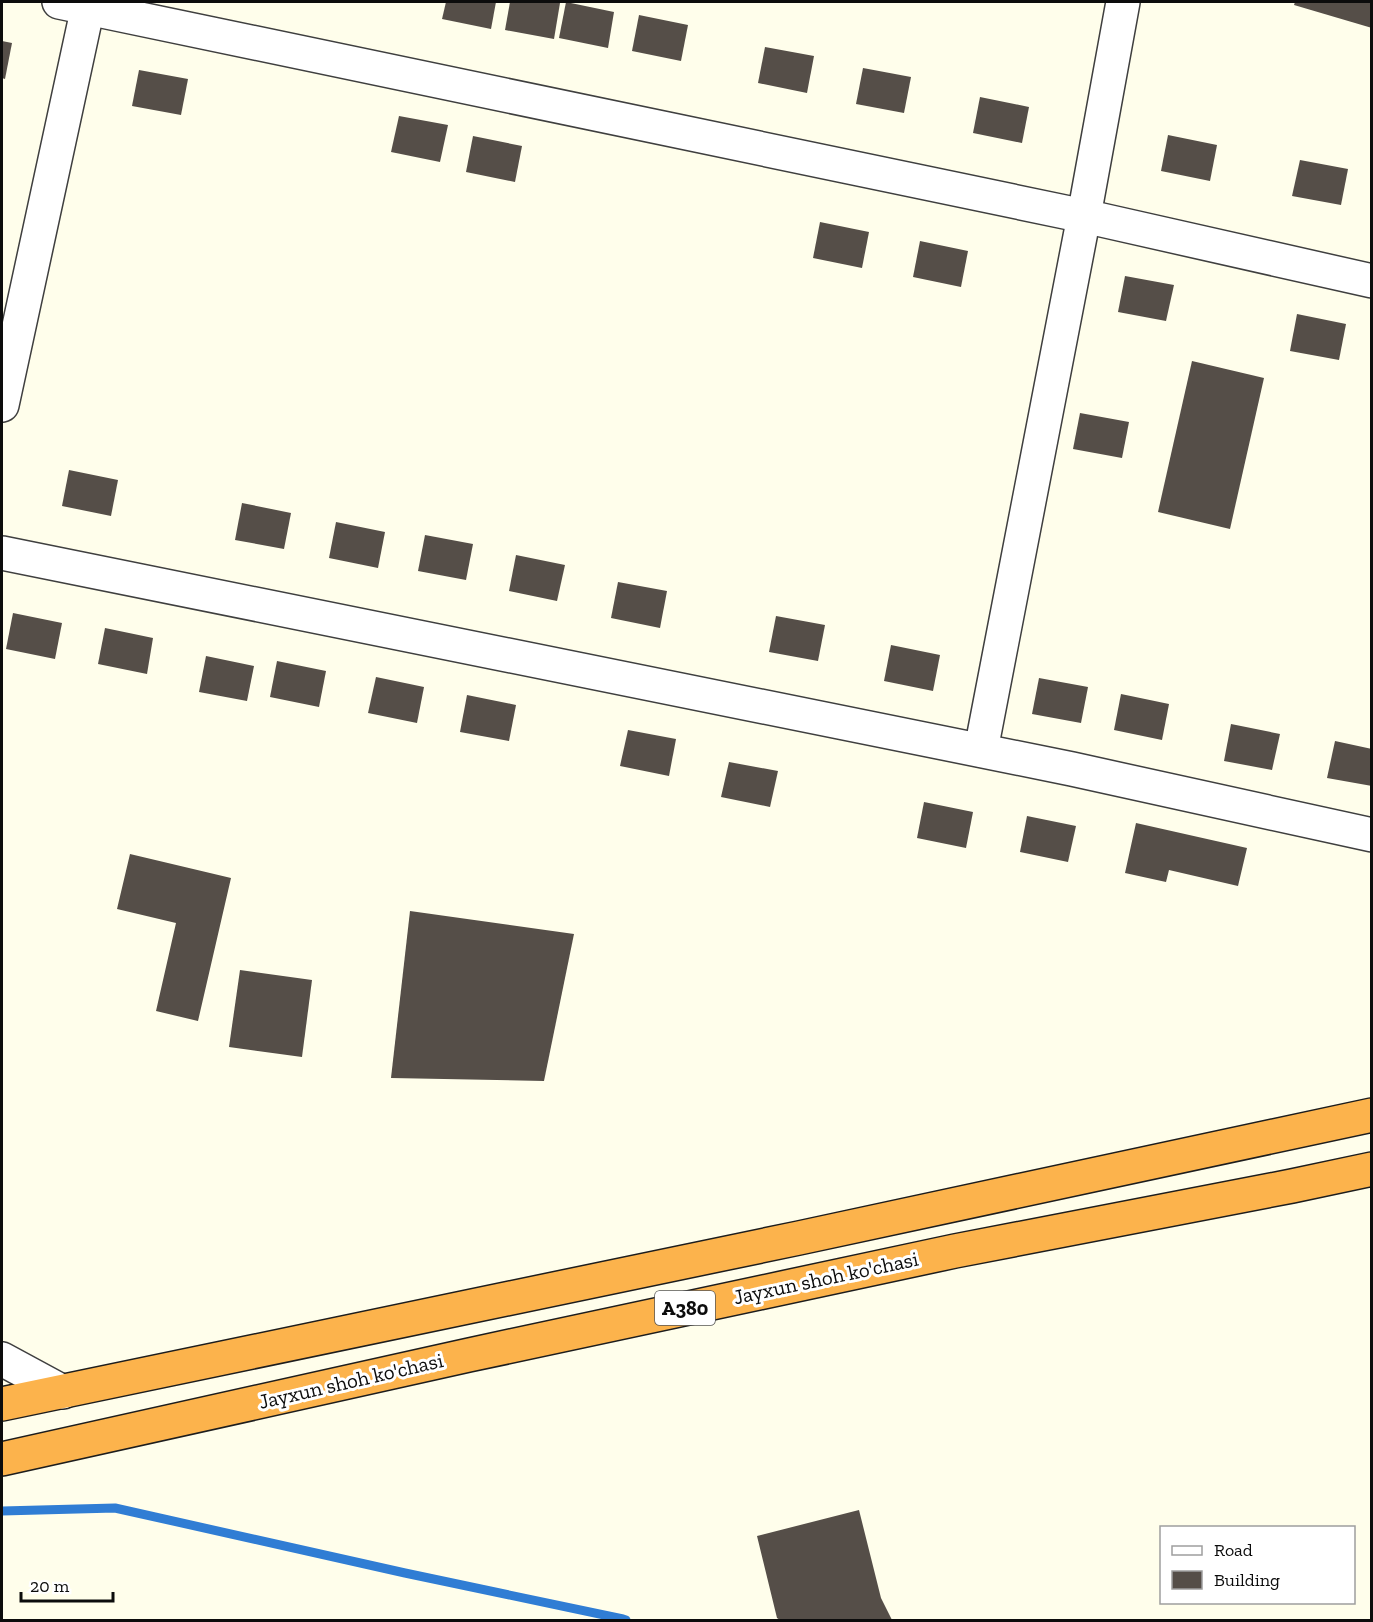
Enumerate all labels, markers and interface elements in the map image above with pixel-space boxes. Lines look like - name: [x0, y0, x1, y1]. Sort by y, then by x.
- street label: Jayxun shoh ko'chasi: [731, 1246, 921, 1309]
- road number: A380: [655, 1291, 715, 1325]
- street label: Jayxun shoh ko'chasi: [256, 1347, 446, 1414]
- legend: [1160, 1526, 1355, 1604]
- text: Road: [1214, 1539, 1253, 1561]
- scale bar: [21, 1565, 112, 1603]
- text: Building: [1214, 1569, 1280, 1591]
- text: 20 m: [30, 1575, 70, 1597]

